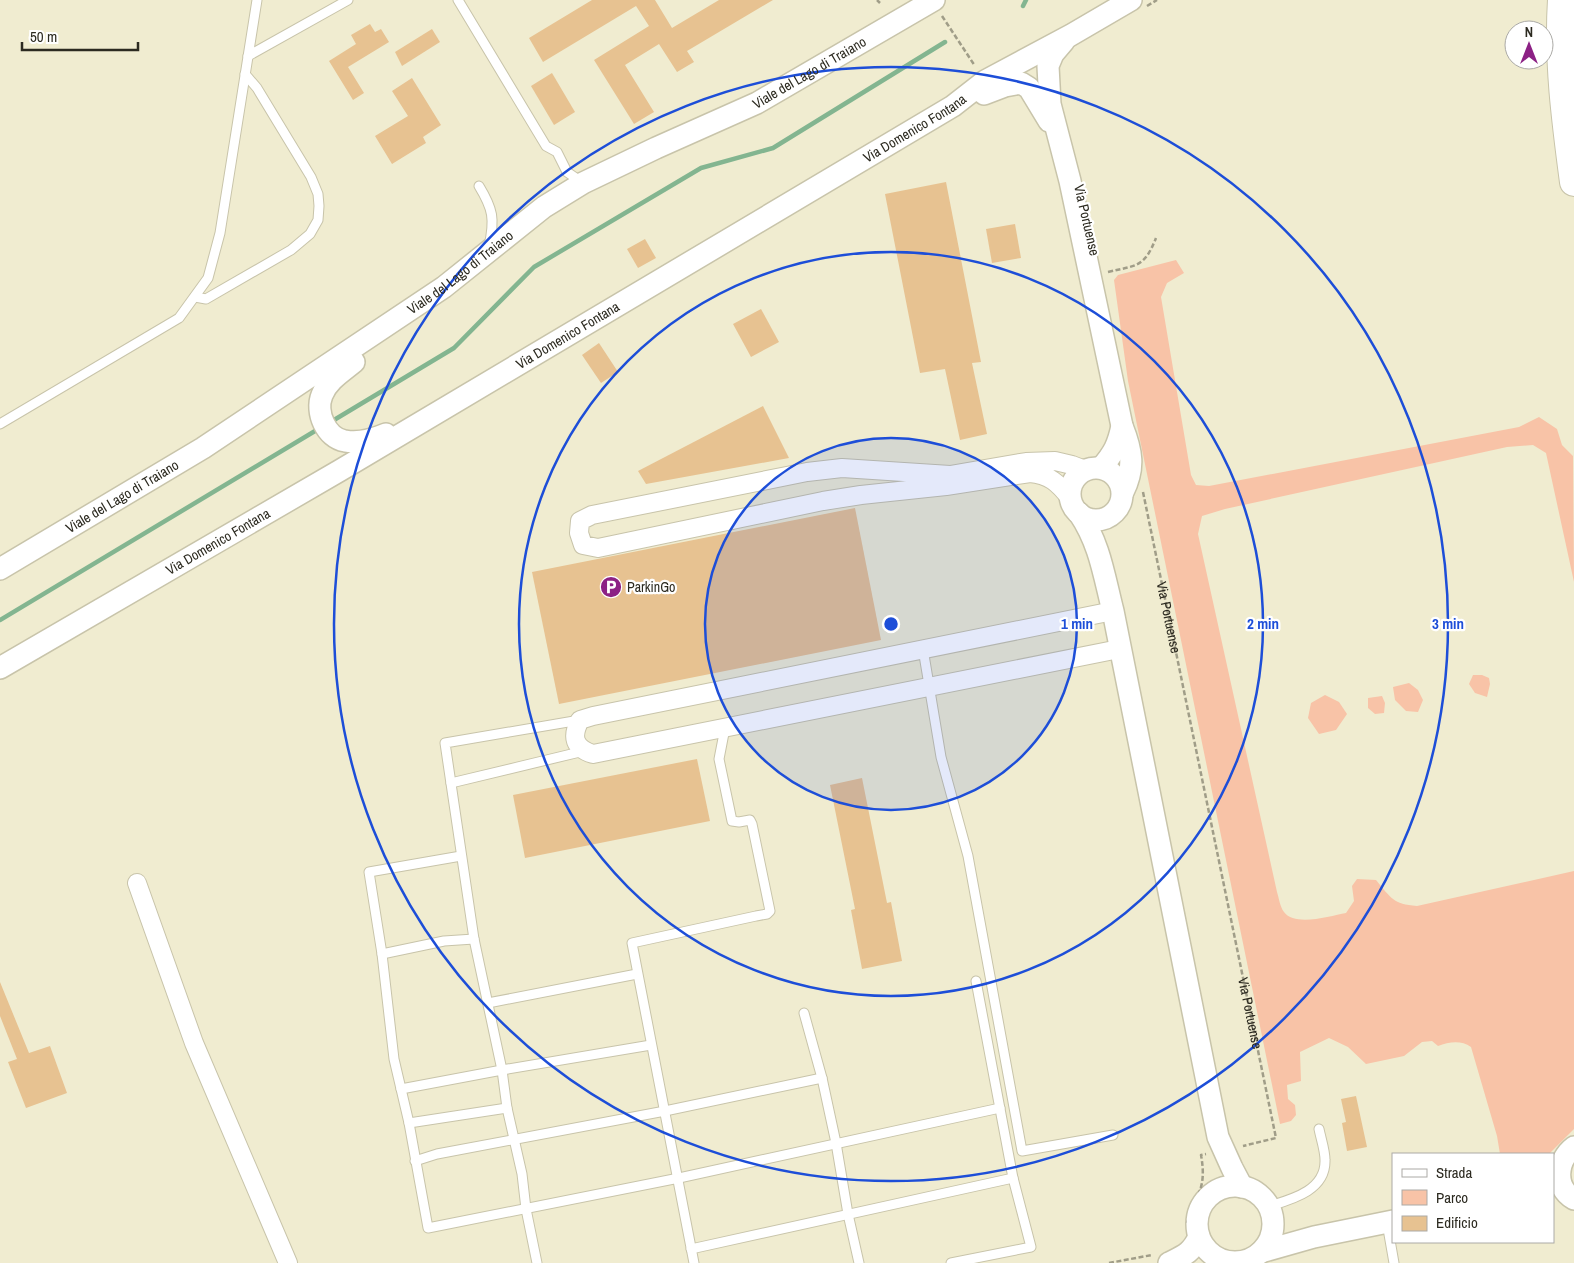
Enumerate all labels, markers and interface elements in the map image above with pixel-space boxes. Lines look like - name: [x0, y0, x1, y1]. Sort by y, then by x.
- scale bar: [22, 20, 139, 52]
- north arrow: [1504, 20, 1554, 70]
- text: N: [1525, 23, 1533, 41]
- text: 50 m: [30, 26, 57, 47]
- street label: Viale del Lago di Traiano: [749, 33, 869, 113]
- street label: Via Domenico Fontana: [860, 90, 970, 166]
- street label: Via Portuense: [1070, 183, 1104, 257]
- street label: Viale del Lago di Traiano: [404, 226, 517, 318]
- street label: Via Domenico Fontana: [512, 297, 623, 373]
- street label: Viale del Lago di Traiano: [62, 456, 182, 537]
- street label: Via Domenico Fontana: [163, 504, 274, 579]
- parking icon: ParkinGo: [599, 575, 623, 599]
- place label: ParkinGo: [627, 578, 676, 596]
- street label: Via Portuense: [1153, 580, 1185, 655]
- text: 1 min: [1061, 613, 1093, 634]
- text: 2 min: [1247, 613, 1279, 634]
- text: 3 min: [1432, 613, 1464, 634]
- centre of rings: [882, 615, 900, 633]
- street label: Via Portuense: [1234, 976, 1266, 1050]
- legend: [1392, 1153, 1554, 1243]
- text: Strada: [1436, 1162, 1472, 1183]
- text: Parco: [1436, 1187, 1468, 1208]
- text: Edificio: [1436, 1212, 1478, 1233]

